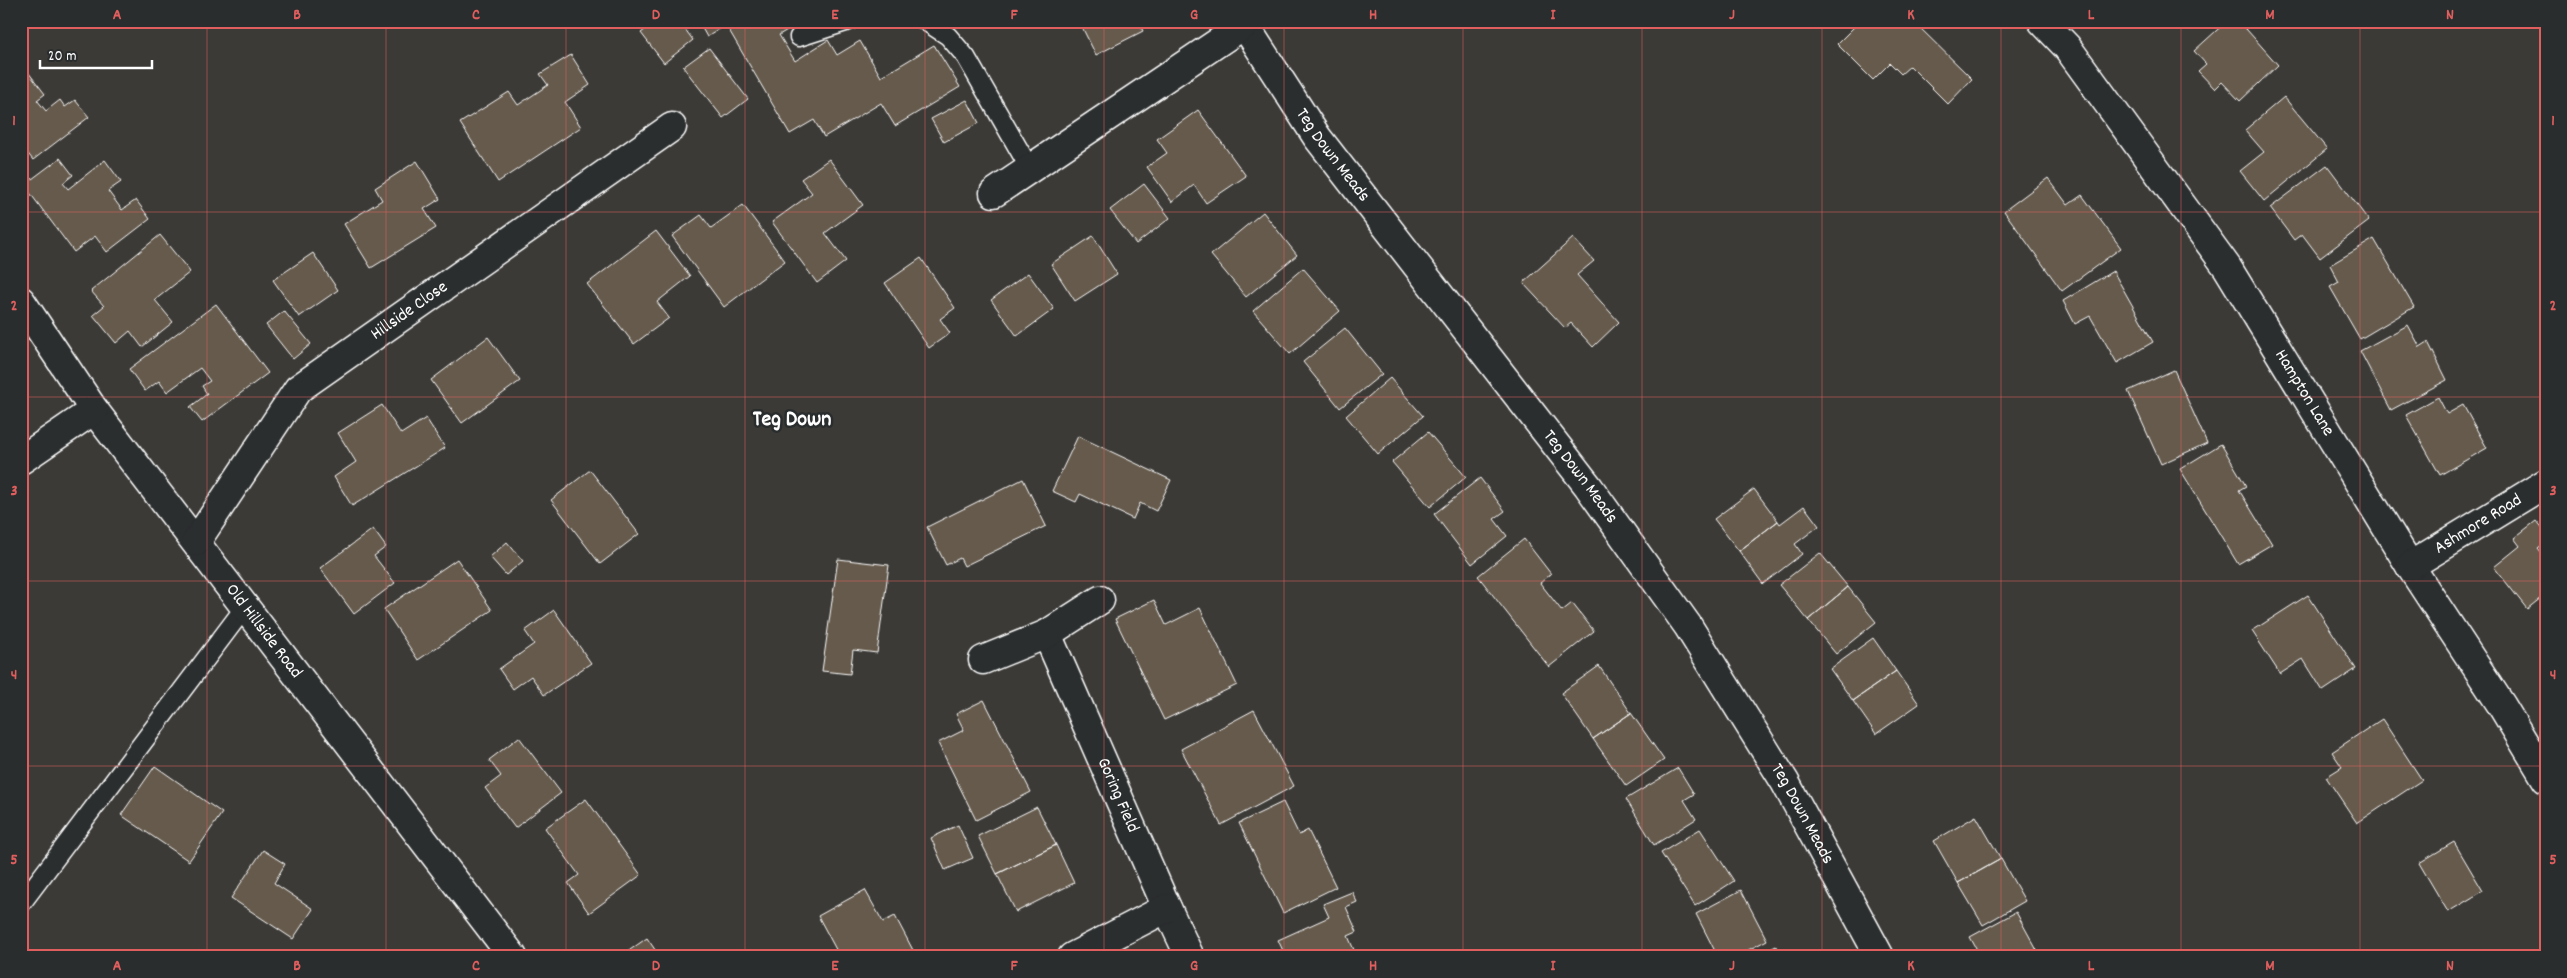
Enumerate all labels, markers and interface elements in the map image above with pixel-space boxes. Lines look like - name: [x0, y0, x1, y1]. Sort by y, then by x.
- text: A: [113, 4, 122, 27]
- text: B: [293, 4, 301, 27]
- text: C: [472, 4, 480, 27]
- text: D: [652, 4, 661, 27]
- text: E: [831, 4, 839, 27]
- text: F: [1010, 4, 1018, 27]
- text: G: [1190, 4, 1198, 27]
- text: H: [1369, 4, 1377, 27]
- text: I: [1551, 4, 1557, 27]
- text: J: [1729, 4, 1735, 27]
- text: K: [1907, 4, 1915, 27]
- text: L: [2088, 4, 2095, 27]
- text: M: [2265, 4, 2275, 27]
- text: N: [2446, 4, 2454, 27]
- scale bar: [40, 38, 152, 70]
- text: 20 m: [48, 46, 76, 68]
- street label: Teg Down Meads: [1289, 103, 1376, 208]
- text: 1: [12, 110, 16, 133]
- text: 1: [2551, 110, 2555, 133]
- street label: Hillside Close: [366, 275, 453, 347]
- text: 2: [11, 295, 18, 318]
- text: 2: [2550, 295, 2557, 318]
- street label: Hampton Lane: [2268, 345, 2340, 441]
- district label: Teg Down: [753, 405, 831, 436]
- street label: Teg Down Meads: [1537, 425, 1624, 529]
- text: 3: [10, 480, 18, 503]
- text: 3: [2549, 480, 2557, 503]
- street label: Ashmore Road: [2430, 488, 2527, 561]
- street label: Old Hillside Road: [219, 579, 308, 684]
- text: 4: [11, 664, 17, 687]
- text: 4: [2550, 664, 2556, 687]
- street label: Goring Field: [1090, 754, 1145, 837]
- street label: Teg Down Meads: [1764, 759, 1840, 869]
- text: 5: [10, 849, 18, 872]
- text: 5: [2549, 849, 2557, 872]
- text: A: [113, 955, 122, 978]
- text: B: [293, 955, 301, 978]
- text: C: [472, 955, 480, 978]
- text: D: [652, 955, 661, 978]
- text: E: [831, 955, 839, 978]
- text: F: [1010, 955, 1018, 978]
- text: G: [1190, 955, 1198, 978]
- text: H: [1369, 955, 1377, 978]
- text: I: [1551, 955, 1557, 978]
- text: J: [1729, 955, 1735, 978]
- text: K: [1907, 955, 1915, 978]
- text: L: [2088, 955, 2095, 978]
- text: M: [2265, 955, 2275, 978]
- text: N: [2446, 955, 2454, 978]

